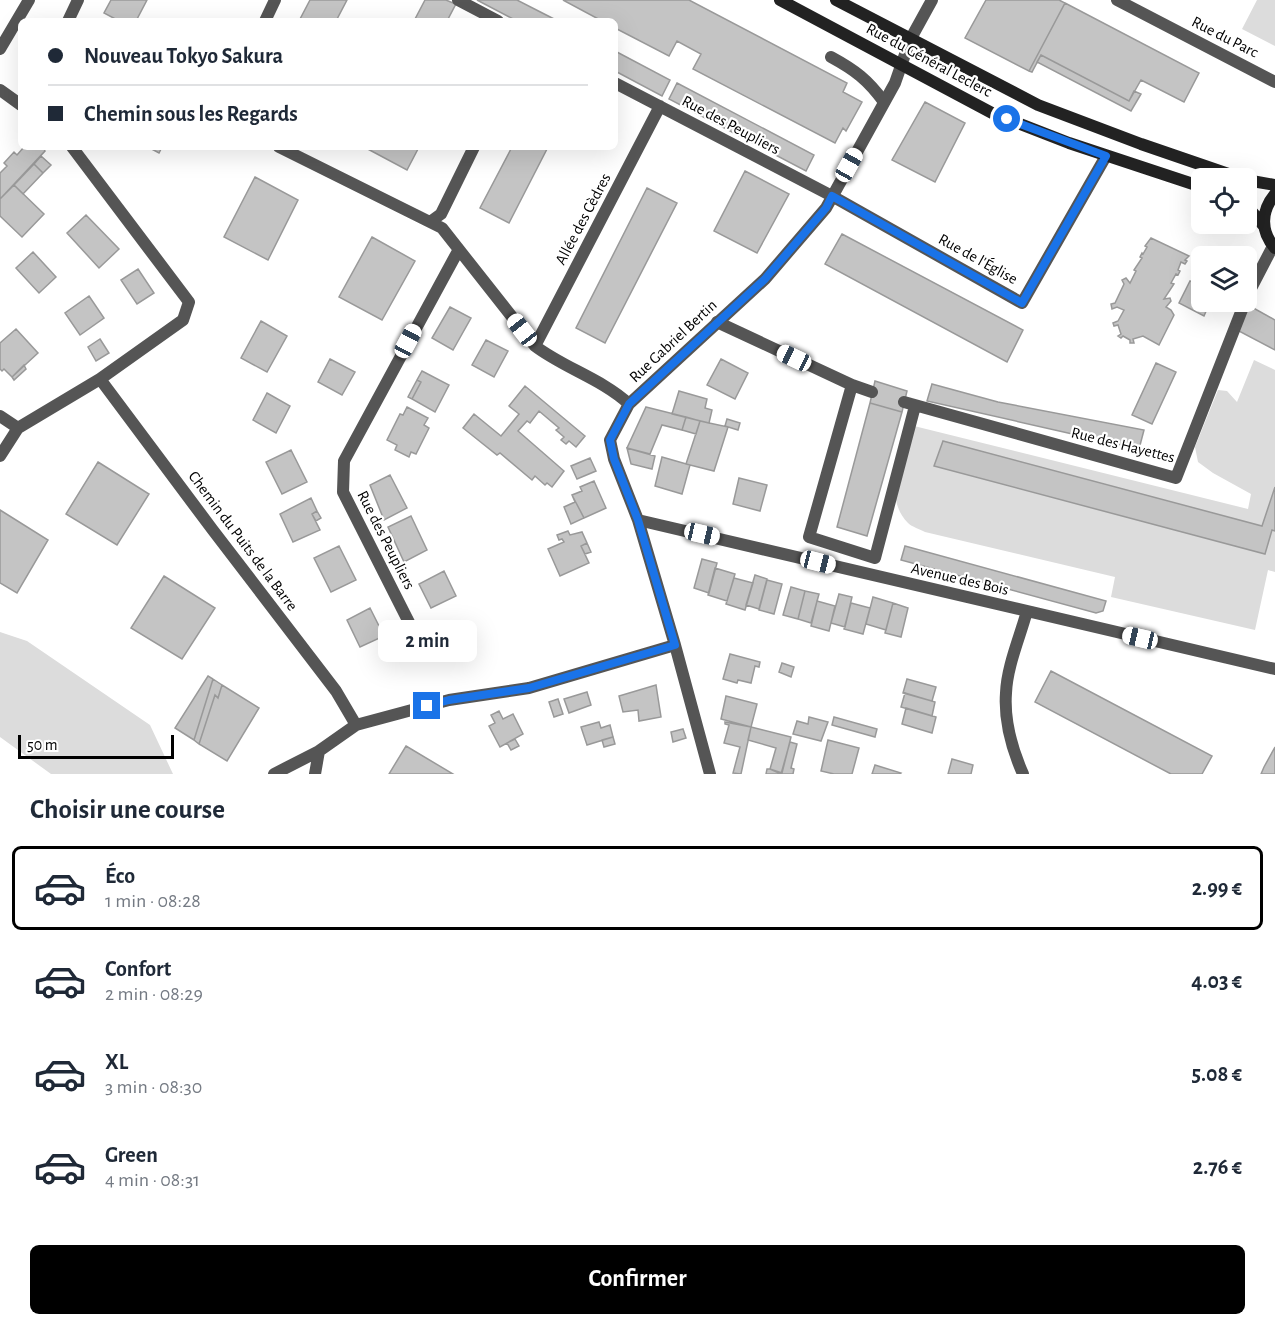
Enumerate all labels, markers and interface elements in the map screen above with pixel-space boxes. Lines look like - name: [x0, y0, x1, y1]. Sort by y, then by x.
- street label: Rue du Parc: [1189, 13, 1261, 61]
- street label: Rue du Général Leclerc: [864, 20, 994, 100]
- text: Nouveau Tokyo Sakura: [84, 45, 283, 67]
- street label: Rue des Peupliers: [679, 92, 783, 158]
- text: Chemin sous les Regards: [84, 103, 298, 125]
- route start: [993, 105, 1020, 132]
- car: [832, 145, 866, 185]
- map controls: [1191, 168, 1257, 312]
- button: locate: [1191, 168, 1257, 234]
- street label: Allée des Cèdres: [552, 171, 614, 267]
- street label: Rue de l'Église: [936, 229, 1021, 287]
- button: layers: [1191, 246, 1257, 312]
- street label: Rue Gabriel Bertin: [626, 297, 720, 385]
- car: [504, 310, 540, 350]
- car: [392, 321, 424, 361]
- car: [774, 342, 814, 374]
- street label: Rue des Hayettes: [1069, 424, 1176, 467]
- street label: Chemin du Puits de la Barre: [185, 468, 301, 614]
- street label: Rue des Peupliers: [354, 488, 418, 592]
- car: [682, 521, 722, 547]
- car: [798, 549, 838, 575]
- street label: Avenue des Bois: [910, 560, 1010, 598]
- callout: 2 min: [378, 619, 476, 661]
- car: [1120, 625, 1160, 651]
- text: 2 min: [405, 631, 450, 651]
- route end: [413, 692, 440, 719]
- scale bar: [18, 732, 174, 760]
- text: 50 m: [27, 737, 58, 753]
- text: Choisir une course: [30, 796, 225, 823]
- icon: car: [33, 861, 87, 915]
- text: Éco: [105, 865, 135, 887]
- text: 2.99 €: [1192, 877, 1242, 899]
- text: 1 min · 08:28: [105, 891, 201, 911]
- icon: car: [33, 954, 87, 1008]
- text: Confort: [105, 958, 171, 980]
- text: 4.03 €: [1191, 970, 1242, 992]
- text: 2 min · 08:29: [105, 984, 203, 1004]
- icon: car: [33, 1047, 87, 1101]
- text: XL: [105, 1051, 128, 1073]
- text: 5.08 €: [1192, 1063, 1242, 1085]
- text: 3 min · 08:30: [105, 1077, 202, 1097]
- icon: car: [33, 1140, 87, 1194]
- text: Green: [105, 1144, 158, 1166]
- text: 2.76 €: [1193, 1156, 1242, 1178]
- text: 4 min · 08:31: [105, 1170, 200, 1190]
- button: Confirmer: [30, 1245, 1245, 1314]

